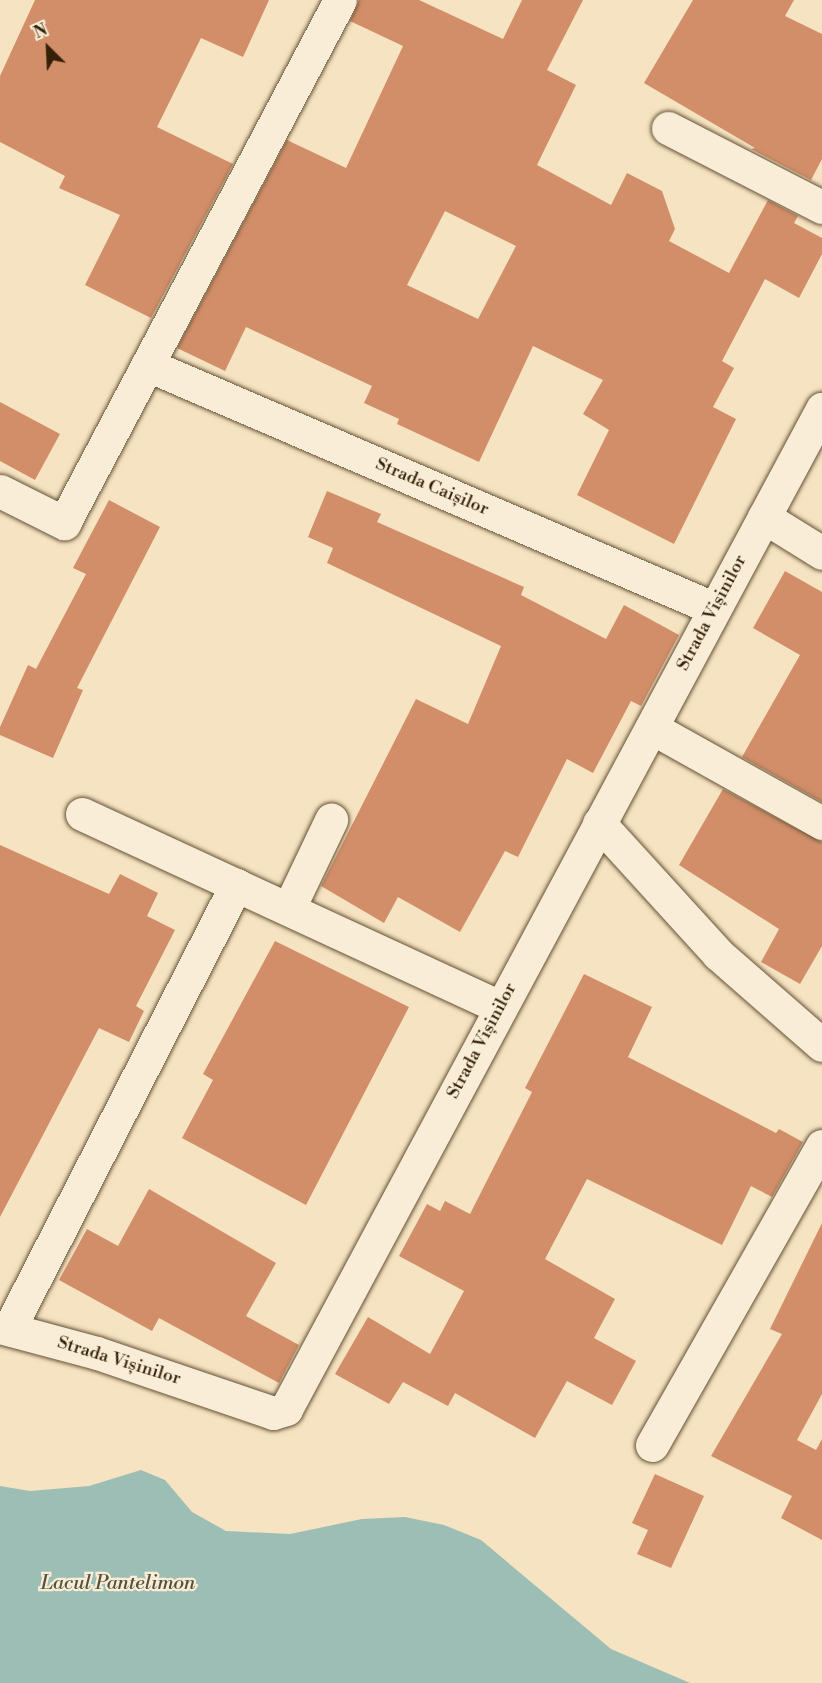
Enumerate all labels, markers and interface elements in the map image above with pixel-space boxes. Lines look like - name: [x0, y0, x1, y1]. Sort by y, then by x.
- north arrow: [18, 18, 78, 78]
- text: N: [31, 20, 51, 43]
- street label: Strada Caișilor: [372, 453, 492, 521]
- street label: Strada Vișinilor: [672, 551, 752, 675]
- street label: Strada Vișinilor: [442, 979, 522, 1103]
- street label: Strada Vișinilor: [55, 1332, 183, 1390]
- water label: Lacul Pantelimon: [41, 1571, 195, 1595]

